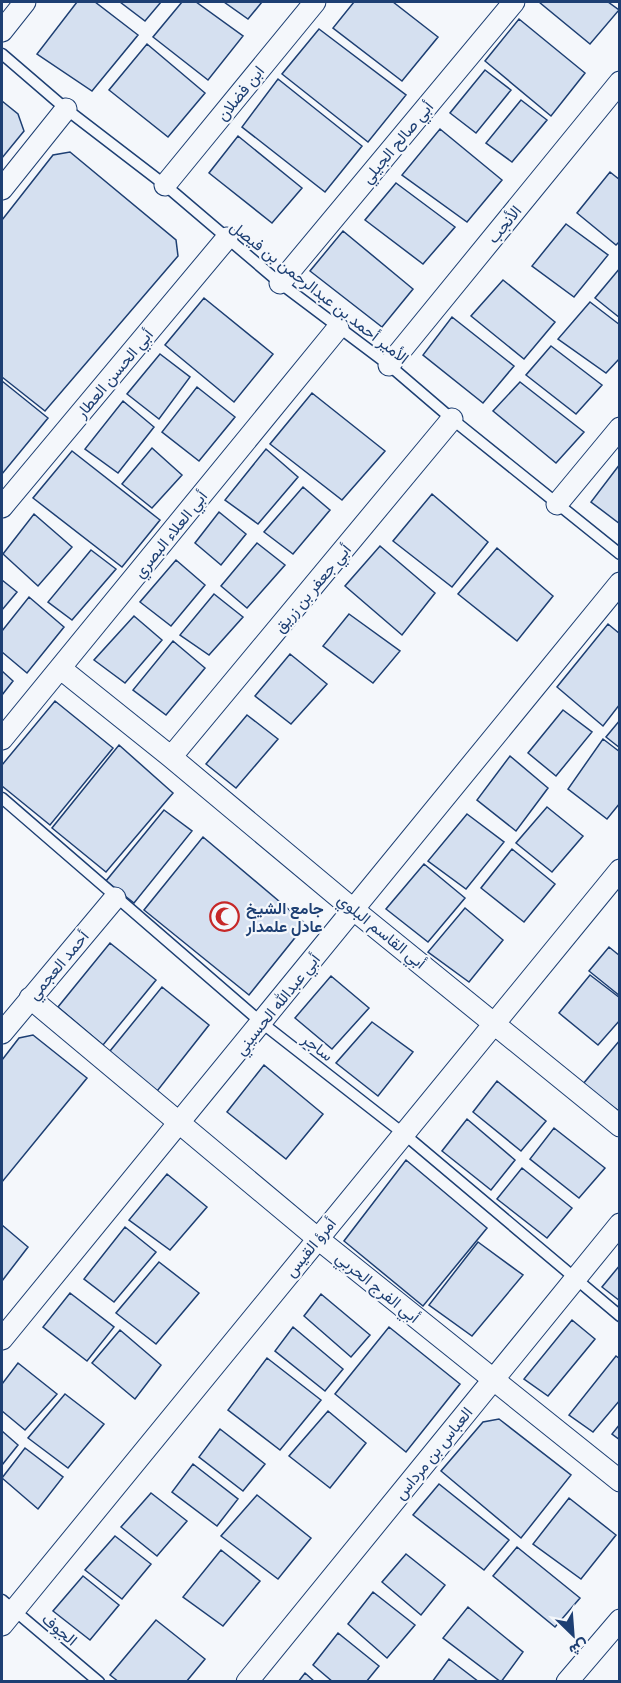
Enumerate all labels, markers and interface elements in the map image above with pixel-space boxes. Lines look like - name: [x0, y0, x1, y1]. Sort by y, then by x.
- street label: ابن فضلان: [211, 61, 269, 125]
- street label: أبي صالح الجيلي: [356, 96, 440, 190]
- street label: الأنجب: [482, 200, 526, 248]
- street label: الأمير أحمد بن عبدالرحمن بن فيصل: [226, 215, 414, 369]
- street label: أبي الحسن العطار: [70, 324, 160, 425]
- street label: أبي العلاء البصري: [128, 486, 215, 584]
- street label: أبي جعفر بن زريق: [268, 539, 358, 639]
- street label: أبي القاسم البلوي: [331, 888, 431, 976]
- place label: جامع الشيخ عادل علمدار: [245, 897, 324, 937]
- mosque icon: جامع الشيخ عادل علمدار: [209, 901, 241, 933]
- street label: أحمد العجمي: [23, 926, 96, 1006]
- street label: أبي عبدالله الحسيني: [229, 949, 327, 1061]
- street label: ساجر: [297, 1027, 338, 1066]
- street label: أمرؤ القيس: [279, 1212, 341, 1281]
- street label: أبي الفرج الحربي: [329, 1246, 425, 1330]
- street label: العباس بن مرداس: [389, 1402, 477, 1504]
- north arrow: [543, 1605, 603, 1665]
- street label: الجوف: [38, 1608, 82, 1650]
- text: ش: [566, 1635, 593, 1663]

